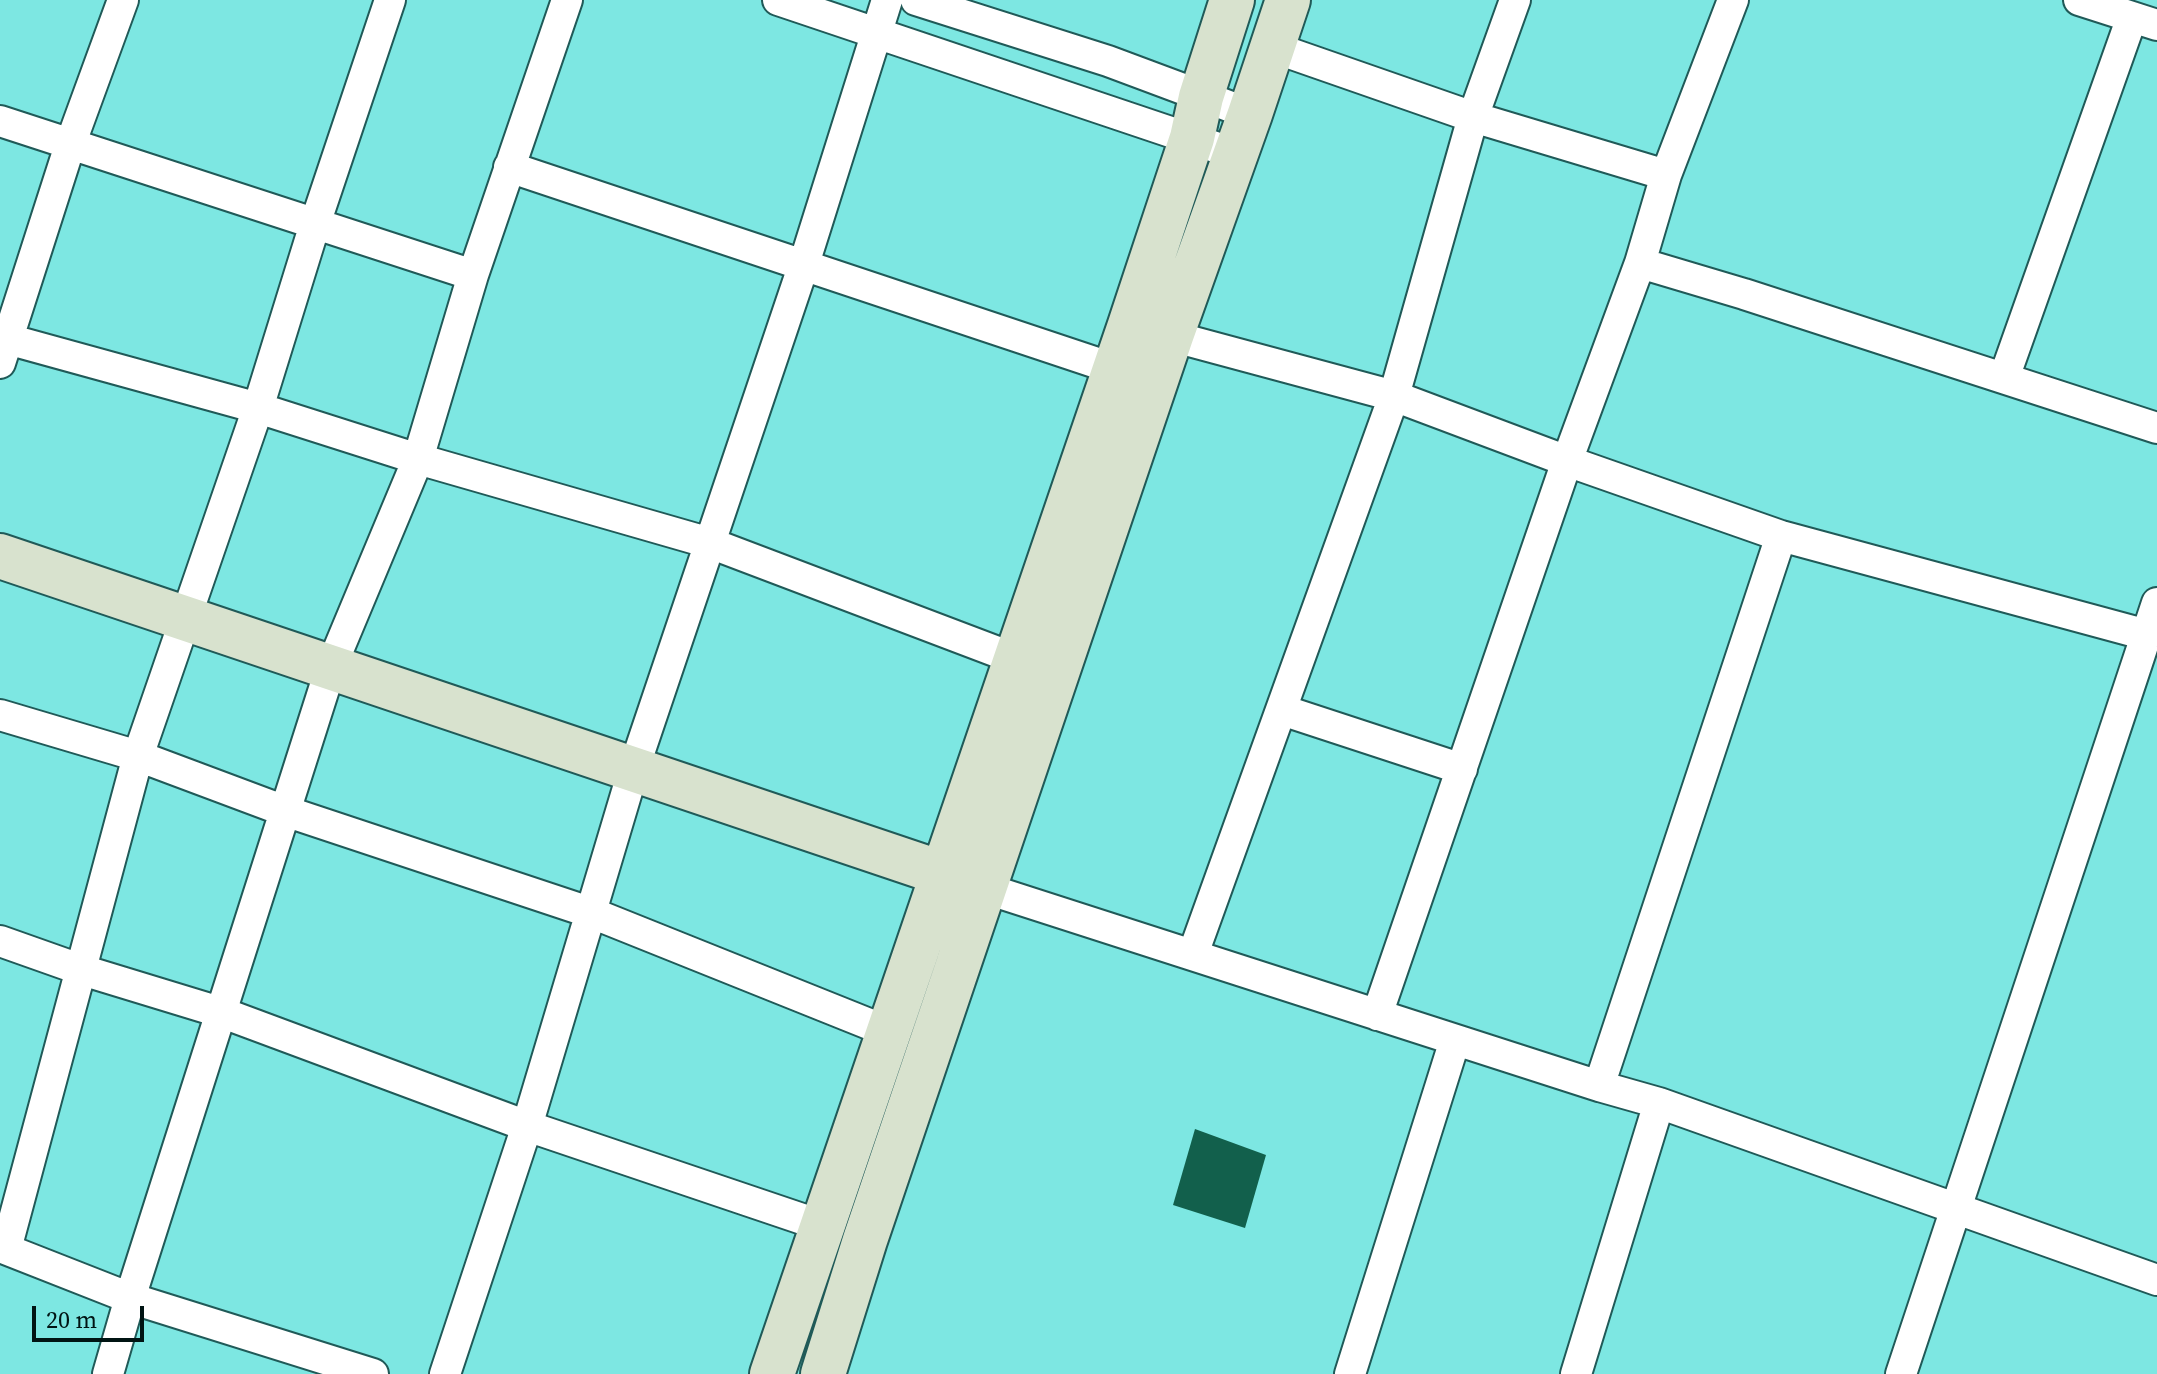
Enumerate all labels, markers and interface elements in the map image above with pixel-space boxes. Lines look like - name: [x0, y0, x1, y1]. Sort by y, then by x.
- scale bar: [36, 1290, 148, 1340]
- text: 20 m: [46, 1303, 97, 1336]

